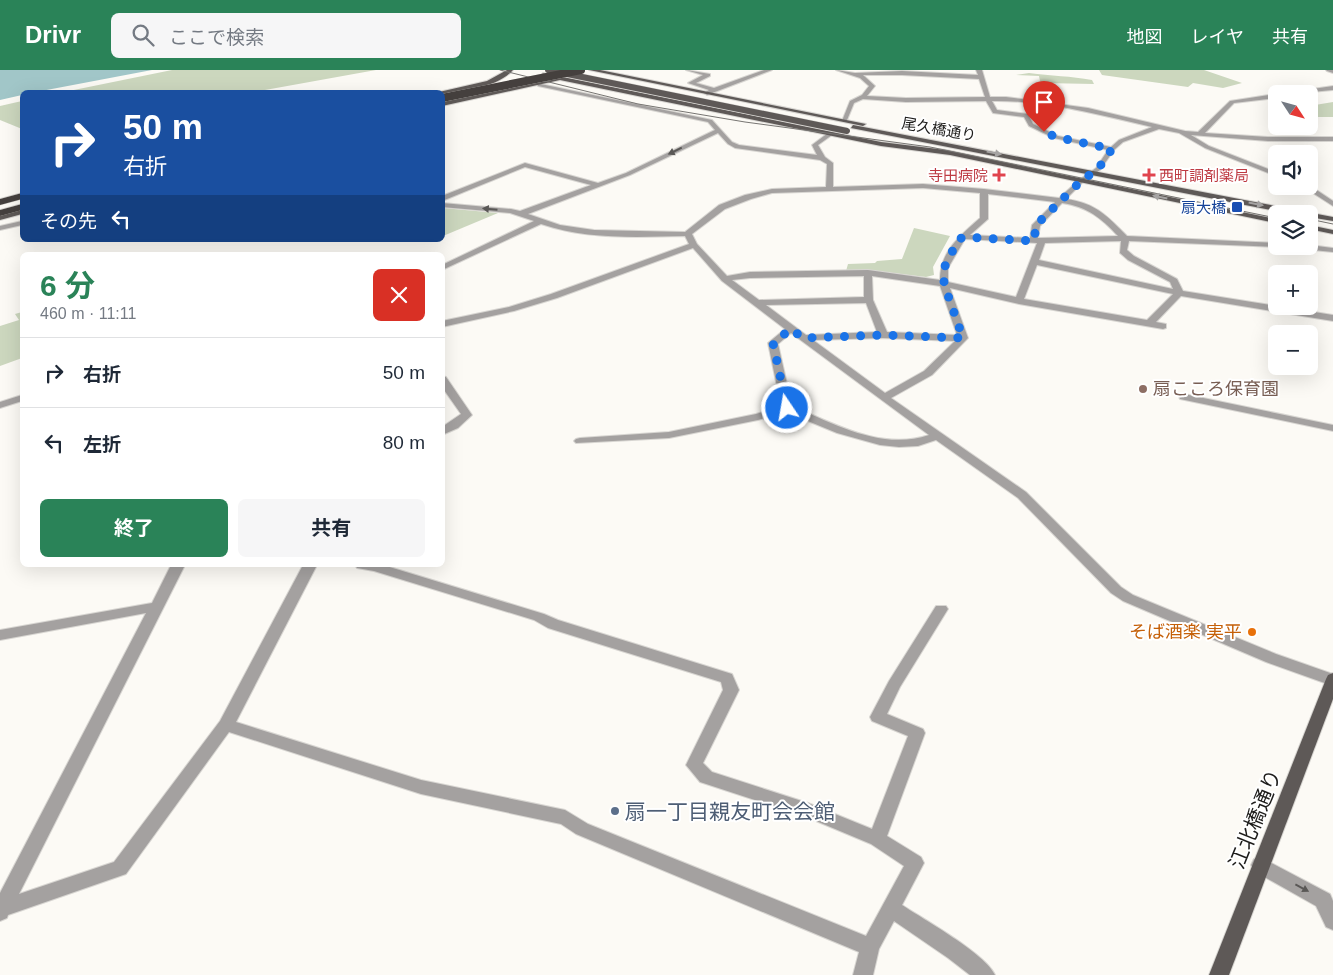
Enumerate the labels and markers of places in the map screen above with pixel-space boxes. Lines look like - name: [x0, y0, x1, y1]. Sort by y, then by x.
- pin: [1023, 81, 1065, 132]
- place label: 寺田病院: [928, 167, 988, 184]
- place label: 西町調剤薬局: [1159, 167, 1249, 184]
- marker: 寺田病院: [992, 168, 1006, 182]
- marker: 西町調剤薬局: [1143, 169, 1155, 181]
- place label: 扇大橋: [1181, 199, 1226, 216]
- marker: 扇大橋: [1230, 200, 1244, 214]
- place label: 扇こころ保育園: [1153, 379, 1279, 399]
- marker: 扇こころ保育園: [1137, 383, 1149, 395]
- place label: そば酒楽 実平: [1129, 622, 1242, 642]
- marker: そば酒楽 実平: [1246, 626, 1258, 638]
- place label: 扇一丁目親友町会会館: [625, 800, 835, 823]
- marker: 扇一丁目親友町会会館: [609, 805, 621, 817]

